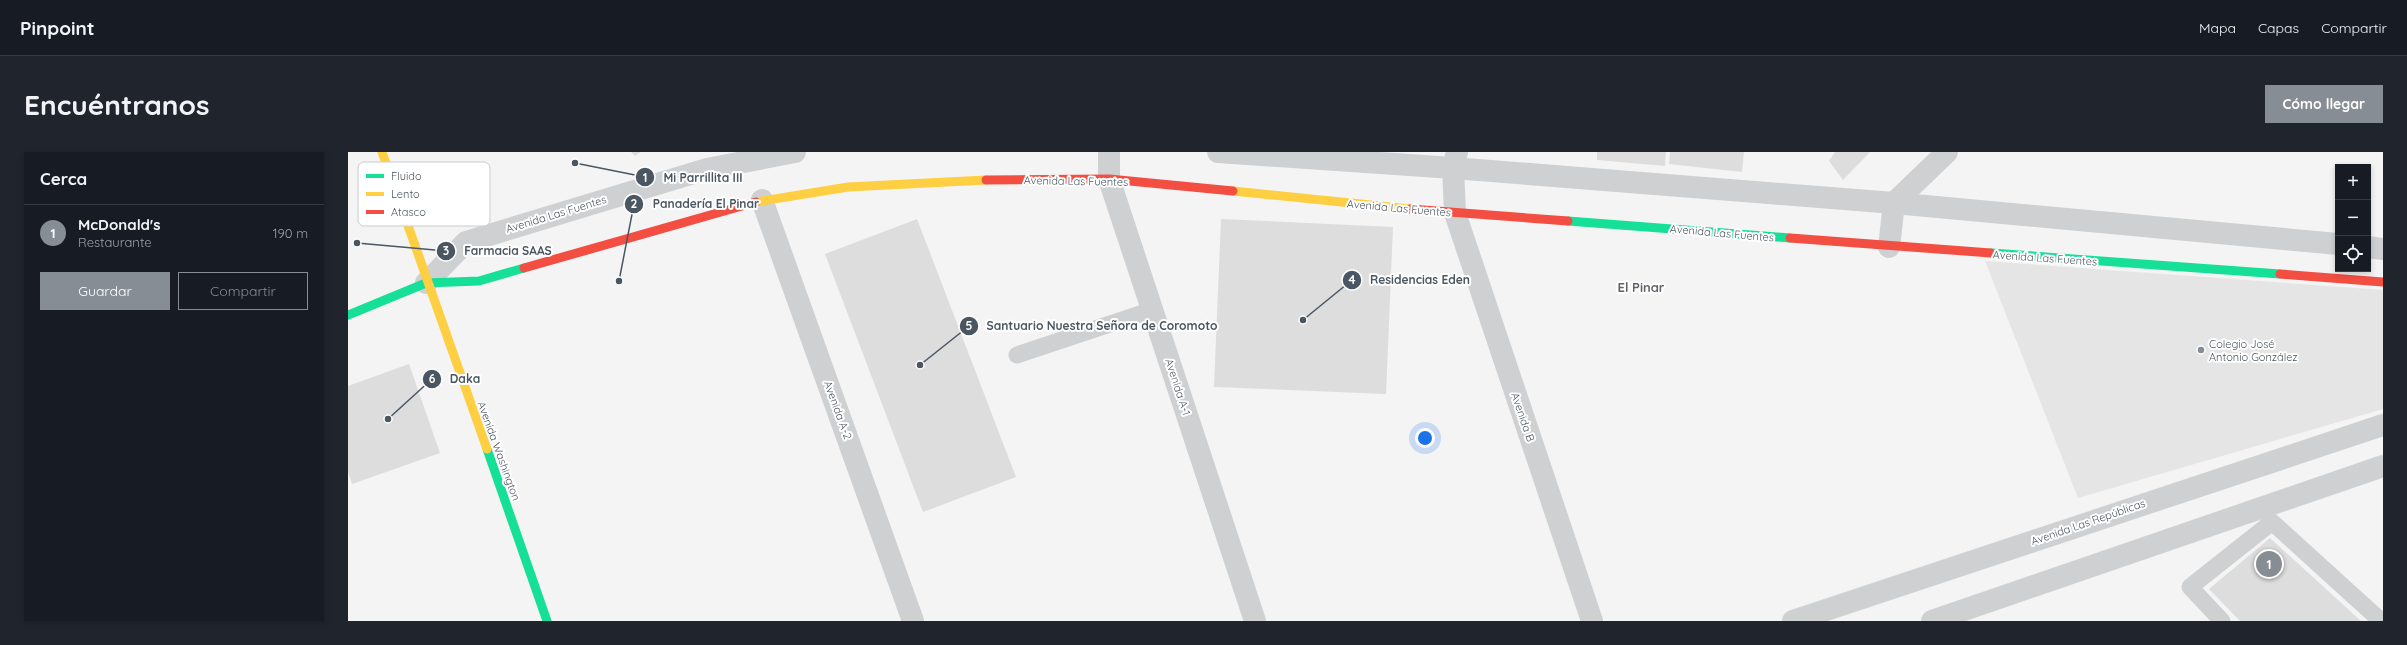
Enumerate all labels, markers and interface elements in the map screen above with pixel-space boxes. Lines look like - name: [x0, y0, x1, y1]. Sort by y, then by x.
- text: Pinpoint: [20, 16, 95, 40]
- text: Mapa: [2199, 19, 2236, 37]
- text: Capas: [2258, 19, 2299, 37]
- text: Compartir: [2321, 19, 2387, 37]
- button: Cómo llegar: [2265, 85, 2383, 123]
- text: Encuéntranos: [24, 87, 209, 122]
- legend: [358, 162, 490, 226]
- map controls: [2335, 164, 2371, 272]
- button: +: [2335, 164, 2371, 200]
- callout: Mi Parrillita III: [635, 165, 750, 189]
- text: Cerca: [40, 168, 87, 189]
- text: Fluido: [391, 169, 422, 183]
- text: 1: [643, 170, 647, 185]
- text: Mi Parrillita III: [664, 170, 743, 185]
- street label: Avenida Las Fuentes: [1024, 173, 1128, 189]
- text: Lento: [391, 187, 420, 201]
- street label: Avenida Las Fuentes: [504, 192, 608, 236]
- callout: Panadería El Pinar: [624, 192, 767, 216]
- text: 2: [631, 196, 638, 211]
- text: Panadería El Pinar: [653, 196, 759, 211]
- street label: Avenida Las Fuentes: [1346, 196, 1452, 220]
- button: −: [2335, 200, 2371, 236]
- text: Atasco: [391, 205, 426, 219]
- text: McDonald's: [78, 215, 160, 234]
- street label: Avenida Las Fuentes: [1669, 221, 1775, 245]
- text: 1: [50, 225, 56, 241]
- text: 190 m: [273, 225, 308, 241]
- text: Restaurante: [78, 234, 152, 250]
- button: locate: [2335, 236, 2371, 272]
- callout: Farmacia SAAS: [436, 239, 560, 263]
- text: 3: [443, 243, 449, 258]
- text: Farmacia SAAS: [464, 243, 552, 258]
- street label: Avenida Las Fuentes: [1992, 247, 2098, 269]
- callout: Residencias Eden: [1342, 268, 1478, 292]
- button: Guardar: [40, 272, 170, 310]
- button: Compartir: [178, 272, 308, 310]
- text: 4: [1348, 272, 1356, 287]
- text: Residencias Eden: [1370, 272, 1470, 287]
- district label: El Pinar: [1617, 279, 1665, 295]
- callout: Santuario Nuestra Señora de Coromoto: [959, 314, 1226, 338]
- text: 5: [966, 318, 973, 333]
- text: Santuario Nuestra Señora de Coromoto: [987, 318, 1218, 333]
- place label: Colegio José Antonio González: [2209, 337, 2298, 364]
- marker: Colegio José Antonio González: [2196, 345, 2206, 355]
- street label: Avenida A-1: [1162, 357, 1194, 417]
- callout: Daka: [422, 367, 488, 391]
- text: 6: [429, 371, 436, 386]
- text: Daka: [450, 371, 480, 386]
- street label: Avenida A-2: [821, 379, 855, 441]
- street label: Avenida B: [1508, 391, 1538, 443]
- street label: Avenida Washington: [475, 399, 523, 503]
- your location: [1415, 428, 1435, 448]
- street label: Avenida Las Repúblicas: [2029, 496, 2147, 548]
- pin: 1: [2256, 549, 2282, 579]

